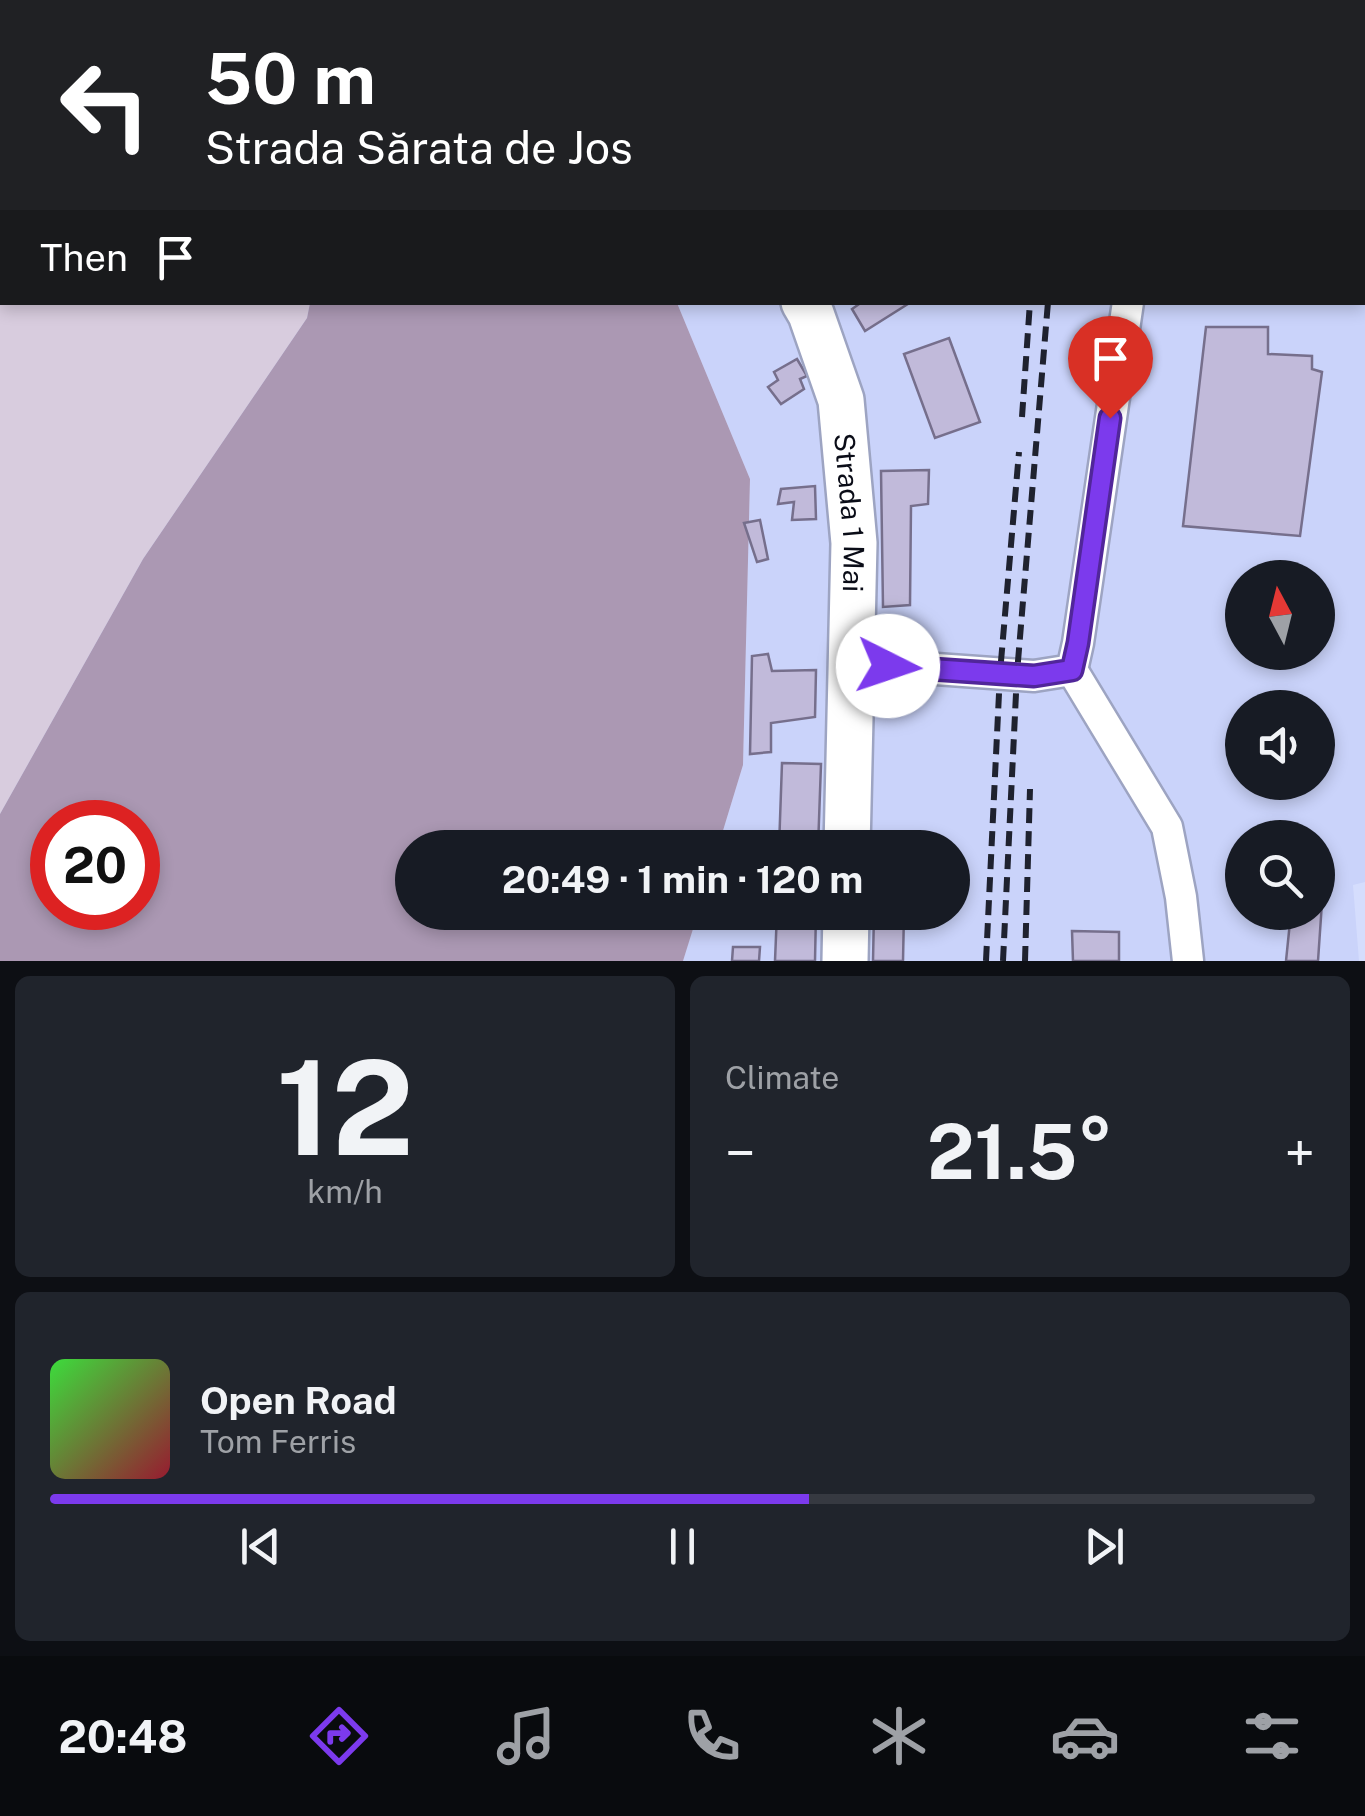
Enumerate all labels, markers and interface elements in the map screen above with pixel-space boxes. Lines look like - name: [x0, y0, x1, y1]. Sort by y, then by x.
- text: 50 m: [205, 37, 376, 120]
- icon: left: [40, 40, 170, 170]
- text: Strada Sărata de Jos: [205, 121, 633, 174]
- icon: arrive: [148, 230, 203, 285]
- text: Then: [40, 235, 128, 280]
- pin: [1068, 316, 1153, 419]
- icon: arrive: [1083, 331, 1138, 386]
- street label: Strada 1 Mai: [828, 432, 871, 593]
- north arrow: [1225, 560, 1335, 670]
- map controls: [1225, 560, 1335, 930]
- position arrow: [836, 614, 940, 718]
- button: sound: [1225, 690, 1335, 800]
- speed limit sign: 20: [30, 800, 160, 930]
- button: search: [1225, 820, 1335, 930]
- text: 20:49 · 1 min · 120 m: [502, 857, 863, 902]
- text: 12: [276, 1032, 414, 1184]
- text: Climate: [725, 1059, 839, 1096]
- text: 21.5°: [927, 1108, 1113, 1196]
- text: −: [725, 1121, 756, 1185]
- text: +: [1285, 1121, 1315, 1185]
- text: km/h: [307, 1173, 383, 1210]
- text: Open Road: [200, 1378, 397, 1423]
- text: Tom Ferris: [200, 1423, 356, 1460]
- icon: previous: [233, 1519, 288, 1574]
- icon: pause: [655, 1519, 710, 1574]
- icon: next: [1077, 1519, 1132, 1574]
- icon: directions: [304, 1701, 374, 1771]
- icon: music: [491, 1701, 561, 1771]
- icon: phone: [677, 1701, 747, 1771]
- icon: climate: [864, 1701, 934, 1771]
- icon: car: [1050, 1701, 1120, 1771]
- icon: filters: [1237, 1701, 1307, 1771]
- text: 20:48: [58, 1710, 188, 1763]

